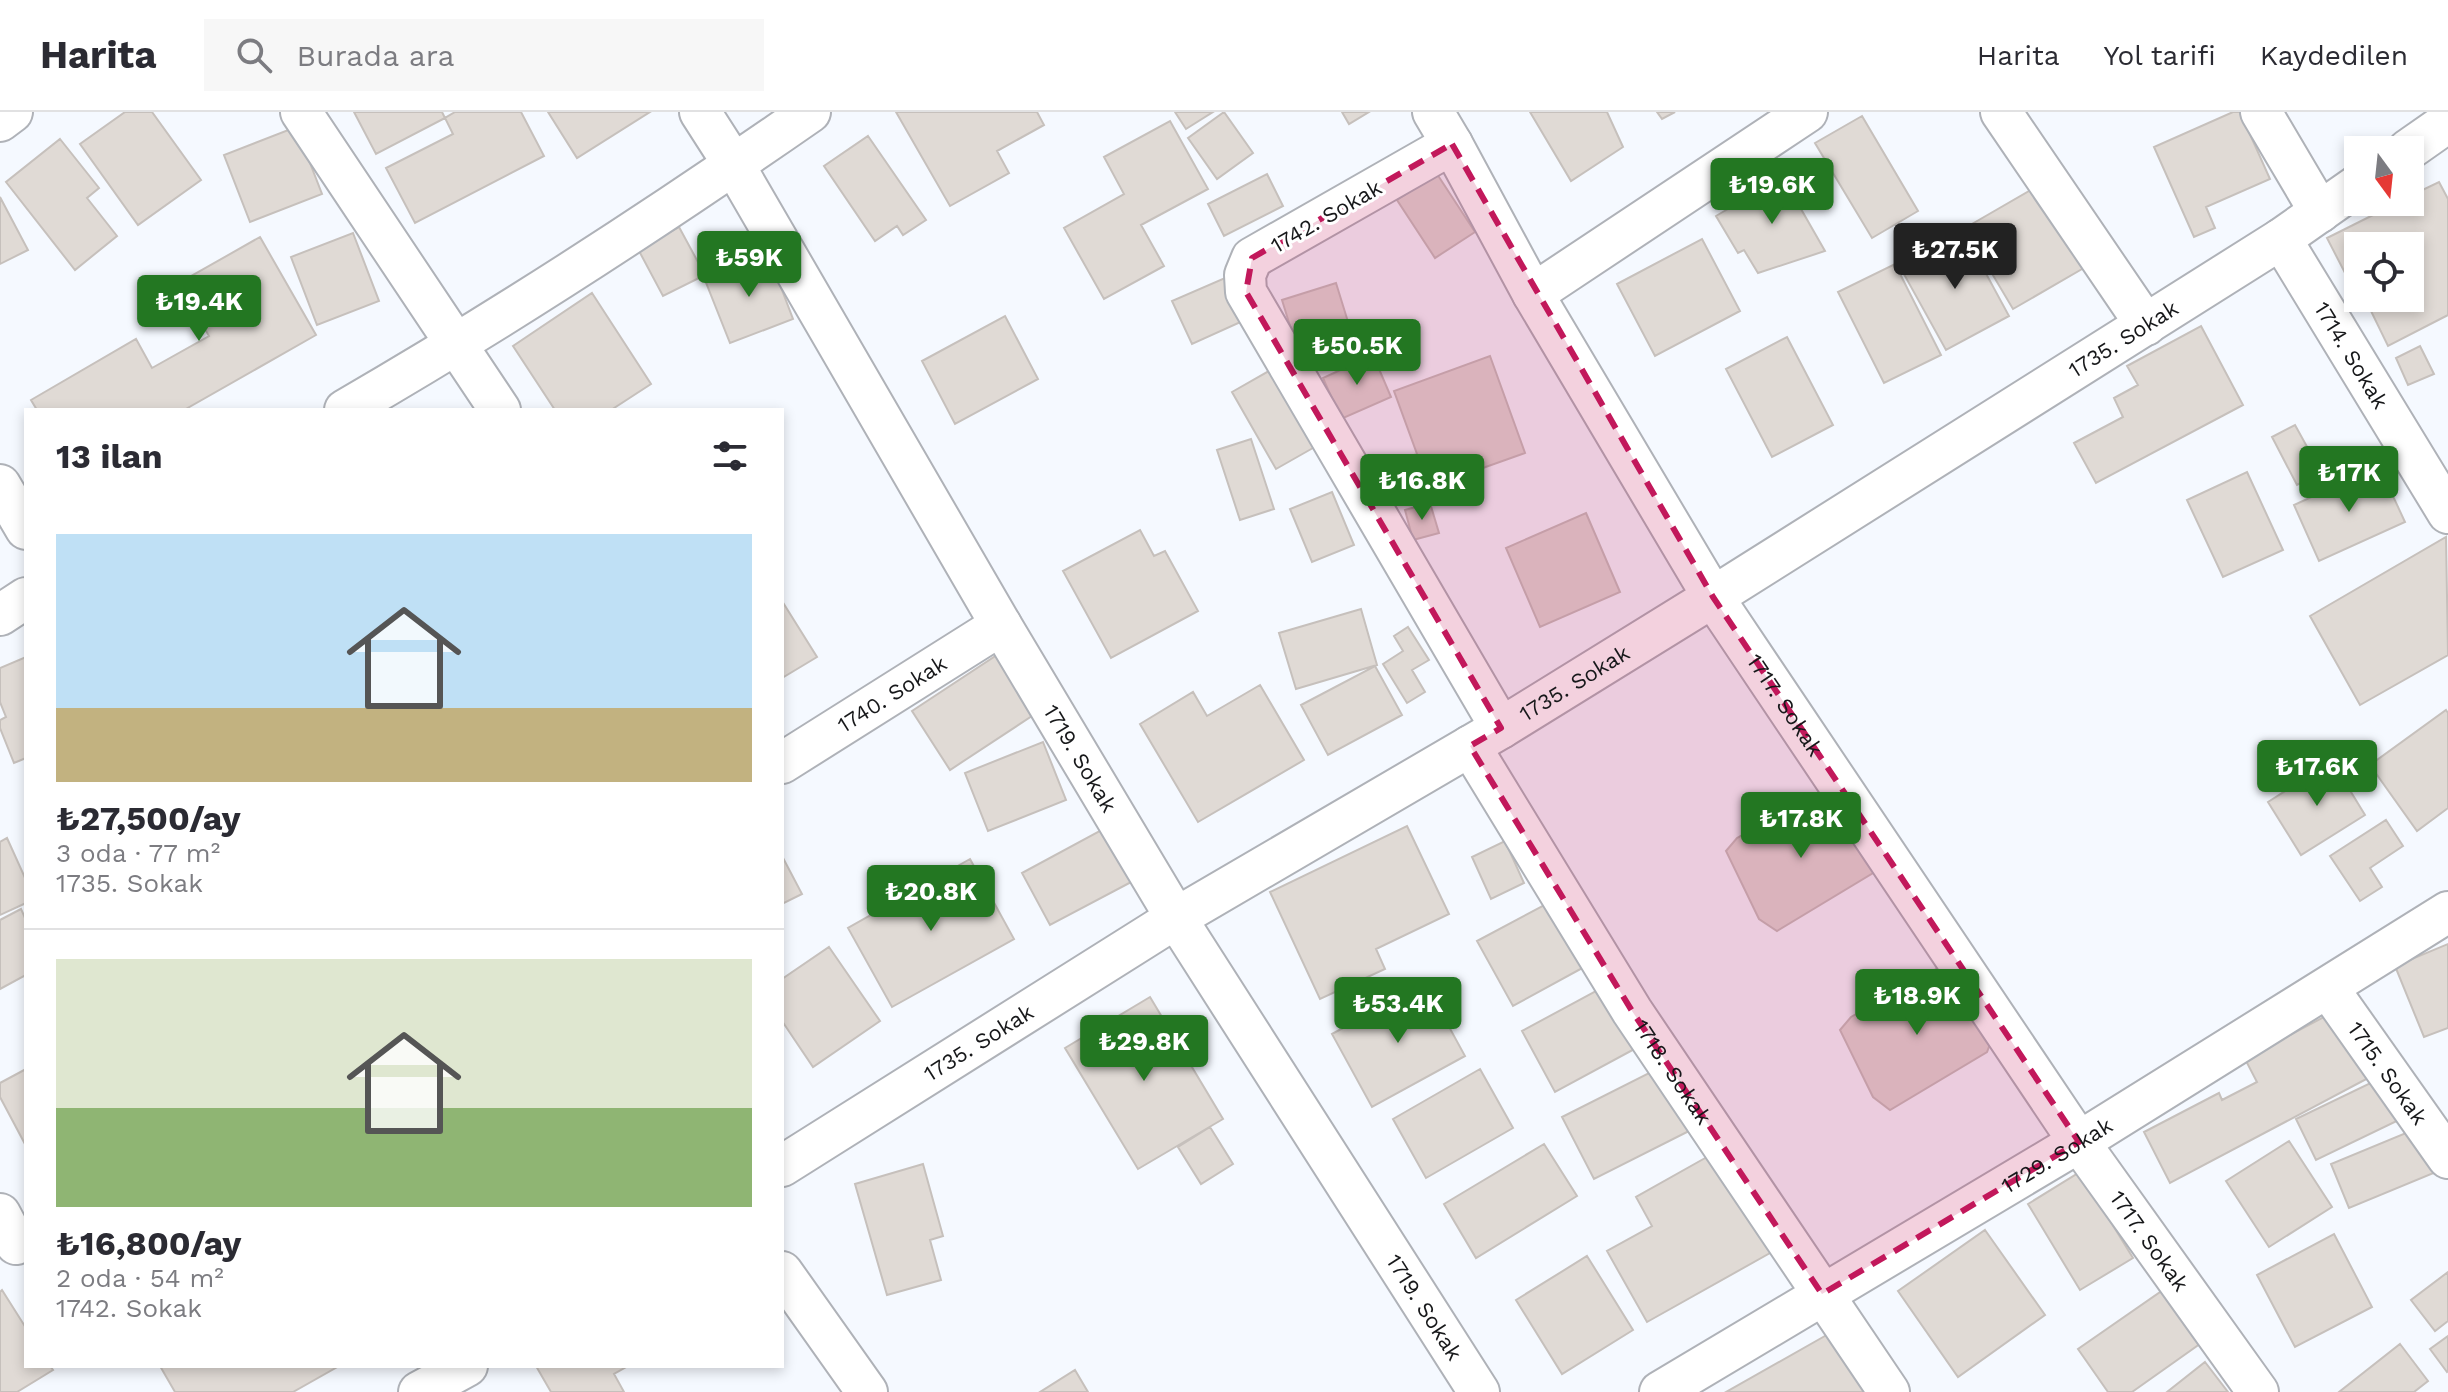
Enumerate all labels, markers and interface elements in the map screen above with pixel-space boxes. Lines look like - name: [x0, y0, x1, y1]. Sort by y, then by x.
- search box: [204, 19, 764, 91]
- text: Harita: [40, 33, 156, 77]
- icon: search: [232, 33, 276, 77]
- text: Burada ara: [296, 38, 454, 73]
- text: Harita: [1977, 39, 2059, 72]
- text: Yol tarifi: [2103, 39, 2216, 72]
- text: Kaydedilen: [2260, 39, 2408, 72]
- north arrow: [2344, 136, 2424, 216]
- map controls: [2344, 136, 2424, 312]
- pin: ₺19.6K: [1707, 158, 1837, 226]
- text: ₺19.6K: [1729, 169, 1815, 199]
- street label: 1742. Sokak: [1266, 175, 1386, 258]
- pin: ₺27.5K: [1890, 223, 2020, 291]
- pin: ₺59K: [702, 231, 796, 299]
- button: locate: [2344, 232, 2424, 312]
- text: ₺27.5K: [1912, 234, 1998, 264]
- text: ₺59K: [715, 242, 783, 272]
- pin: ₺19.4K: [134, 275, 264, 343]
- text: ₺19.4K: [155, 286, 243, 316]
- street label: 1735. Sokak: [2064, 295, 2183, 383]
- street label: 1714. Sokak: [2309, 297, 2393, 413]
- pin: ₺50.5K: [1292, 319, 1422, 387]
- text: ₺50.5K: [1312, 330, 1402, 360]
- icon: filters: [708, 434, 752, 478]
- text: 13 ilan: [56, 436, 163, 476]
- pin: ₺17K: [2302, 446, 2396, 514]
- pin: ₺16.8K: [1357, 454, 1487, 522]
- text: ₺17K: [2317, 457, 2381, 487]
- text: ₺16.8K: [1378, 465, 1466, 495]
- icon: home: [332, 586, 476, 730]
- street label: 1735. Sokak: [1515, 640, 1634, 727]
- street label: 1717. Sokak: [1742, 649, 1828, 761]
- street label: 1740. Sokak: [833, 650, 951, 738]
- street label: 1719. Sokak: [1038, 700, 1122, 817]
- pin: ₺17.6K: [2252, 740, 2382, 808]
- text: ₺17.6K: [2275, 751, 2359, 781]
- pin: ₺17.8K: [1736, 792, 1866, 860]
- text: ₺27,500/ay: [56, 798, 241, 838]
- text: ₺17.8K: [1759, 803, 1843, 833]
- text: 3 oda · 77 m²: [56, 838, 220, 868]
- pin: ₺20.8K: [866, 865, 996, 933]
- text: 1735. Sokak: [56, 868, 203, 898]
- text: ₺20.8K: [885, 876, 977, 906]
- pin: ₺18.9K: [1852, 969, 1982, 1037]
- pin: ₺53.4K: [1333, 977, 1463, 1045]
- text: ₺18.9K: [1873, 980, 1961, 1010]
- text: ₺53.4K: [1352, 988, 1444, 1018]
- street label: 1735. Sokak: [919, 999, 1038, 1087]
- icon: home: [332, 1011, 476, 1155]
- pin: ₺29.8K: [1079, 1015, 1209, 1083]
- street label: 1718. Sokak: [1628, 1015, 1717, 1129]
- street label: 1715. Sokak: [2343, 1017, 2432, 1130]
- text: ₺29.8K: [1098, 1026, 1190, 1056]
- street label: 1729. Sokak: [1997, 1112, 2117, 1198]
- street label: 1717. Sokak: [2105, 1186, 2194, 1296]
- text: ₺16,800/ay: [56, 1223, 241, 1263]
- street label: 1719. Sokak: [1381, 1250, 1467, 1365]
- text: 2 oda · 54 m²: [56, 1263, 224, 1293]
- text: 1742. Sokak: [56, 1293, 202, 1323]

